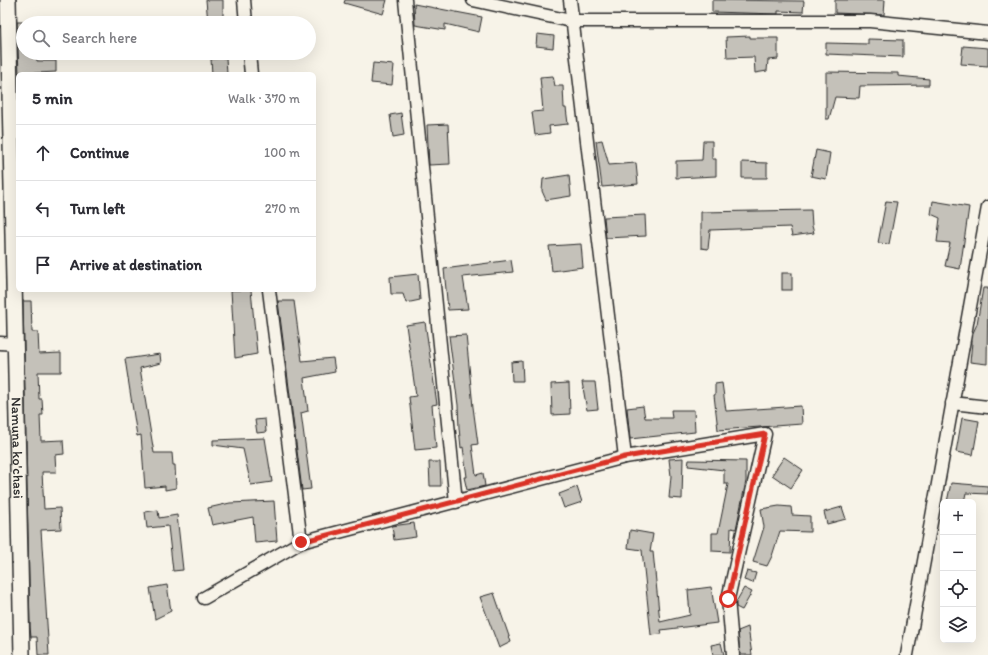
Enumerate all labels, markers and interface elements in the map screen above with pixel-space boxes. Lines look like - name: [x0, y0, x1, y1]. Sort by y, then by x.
- search box: [16, 16, 316, 60]
- icon: search: [30, 27, 52, 49]
- text: Search here: [62, 29, 137, 47]
- text: 5 min: [32, 88, 72, 108]
- text: Walk · 370 m: [228, 91, 300, 106]
- icon: ahead: [32, 142, 54, 164]
- text: Continue: [70, 144, 129, 162]
- text: 100 m: [264, 145, 300, 160]
- icon: left: [32, 198, 54, 220]
- text: Turn left: [70, 200, 125, 218]
- text: 270 m: [265, 201, 300, 216]
- icon: arrive: [32, 254, 54, 276]
- text: Arrive at destination: [70, 256, 202, 274]
- street label: Namuna ko'chasi: [7, 397, 27, 499]
- map controls: [940, 499, 976, 643]
- button: +: [940, 499, 976, 535]
- route end: [292, 533, 310, 551]
- button: −: [940, 535, 976, 571]
- button: locate: [940, 571, 976, 607]
- route start: [719, 590, 737, 608]
- button: layers: [940, 607, 976, 643]

